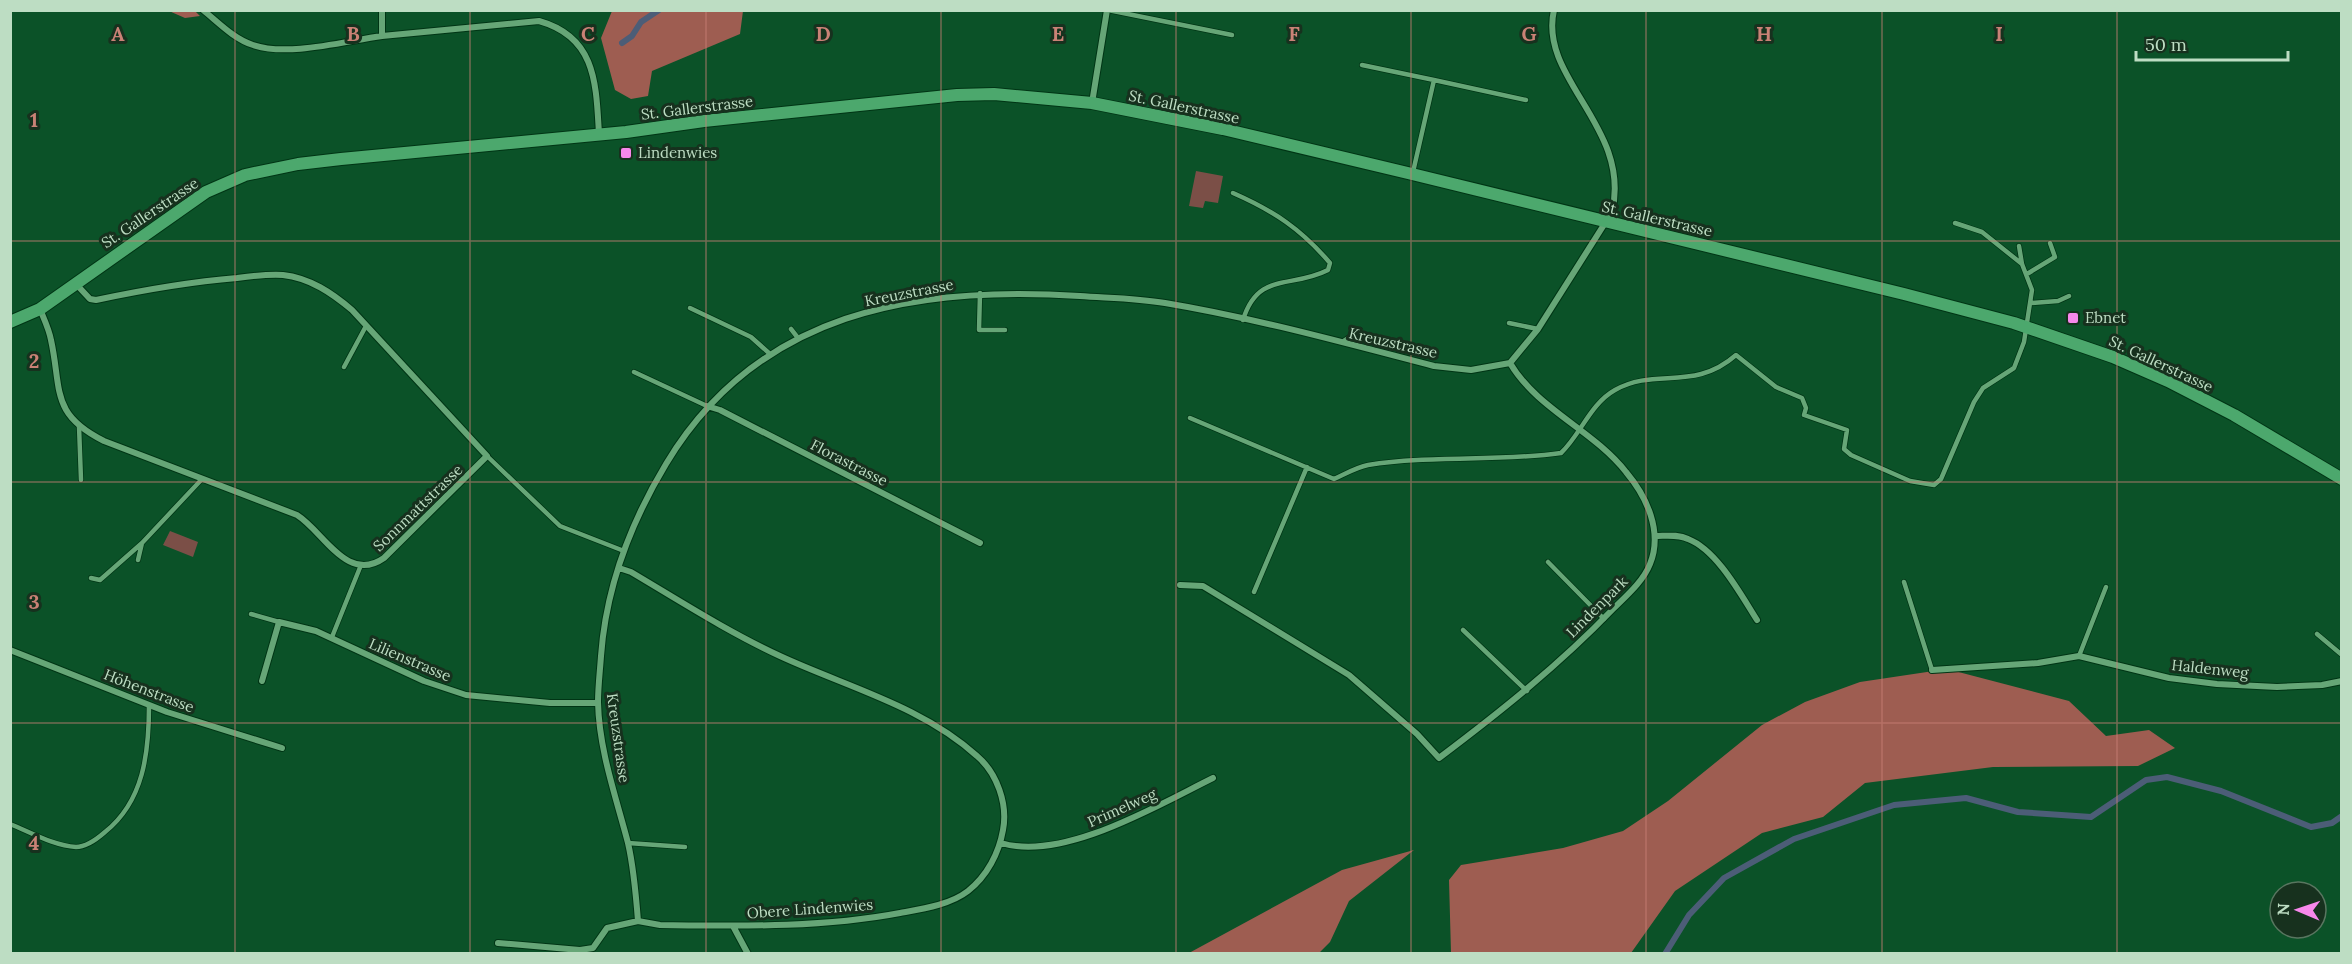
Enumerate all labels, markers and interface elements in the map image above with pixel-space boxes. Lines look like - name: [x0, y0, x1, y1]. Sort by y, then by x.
- text: A: [111, 21, 125, 46]
- text: B: [346, 21, 360, 46]
- text: C: [581, 21, 595, 46]
- text: D: [815, 21, 831, 46]
- text: E: [1052, 21, 1064, 46]
- text: F: [1288, 21, 1300, 46]
- text: G: [1521, 21, 1537, 46]
- text: H: [1756, 21, 1772, 46]
- text: I: [1995, 21, 2003, 46]
- scale bar: [2136, 24, 2288, 62]
- text: 50 m: [2145, 33, 2187, 56]
- street label: St. Gallerstrasse: [1127, 85, 1241, 128]
- street label: St. Gallerstrasse: [640, 91, 754, 124]
- text: 1: [30, 107, 38, 132]
- place label: Lindenwies: [638, 143, 717, 162]
- marker: Lindenwies: [619, 146, 633, 160]
- street label: St. Gallerstrasse: [98, 173, 202, 252]
- street label: St. Gallerstrasse: [1600, 197, 1714, 240]
- street label: Kreuzstrasse: [863, 275, 955, 310]
- place label: Ebnet: [2085, 308, 2126, 327]
- marker: Ebnet: [2066, 311, 2080, 325]
- street label: Kreuzstrasse: [1347, 323, 1439, 362]
- street label: St. Gallerstrasse: [2106, 331, 2216, 396]
- text: 2: [29, 348, 39, 373]
- street label: Florastrasse: [807, 435, 891, 490]
- street label: Sonnmattstrasse: [369, 460, 466, 555]
- street label: Lindenpark: [1562, 572, 1631, 641]
- text: 3: [28, 589, 40, 614]
- street label: Lilienstrasse: [366, 634, 454, 685]
- street label: Haldenweg: [2170, 655, 2250, 682]
- street label: Höhenstrasse: [101, 665, 197, 716]
- street label: Kreuzstrasse: [603, 692, 634, 784]
- street label: Primelweg: [1084, 784, 1160, 831]
- text: 4: [29, 830, 40, 855]
- north arrow: [2268, 880, 2328, 940]
- street label: Obere Lindenwies: [746, 895, 874, 922]
- text: N: [2273, 903, 2293, 916]

